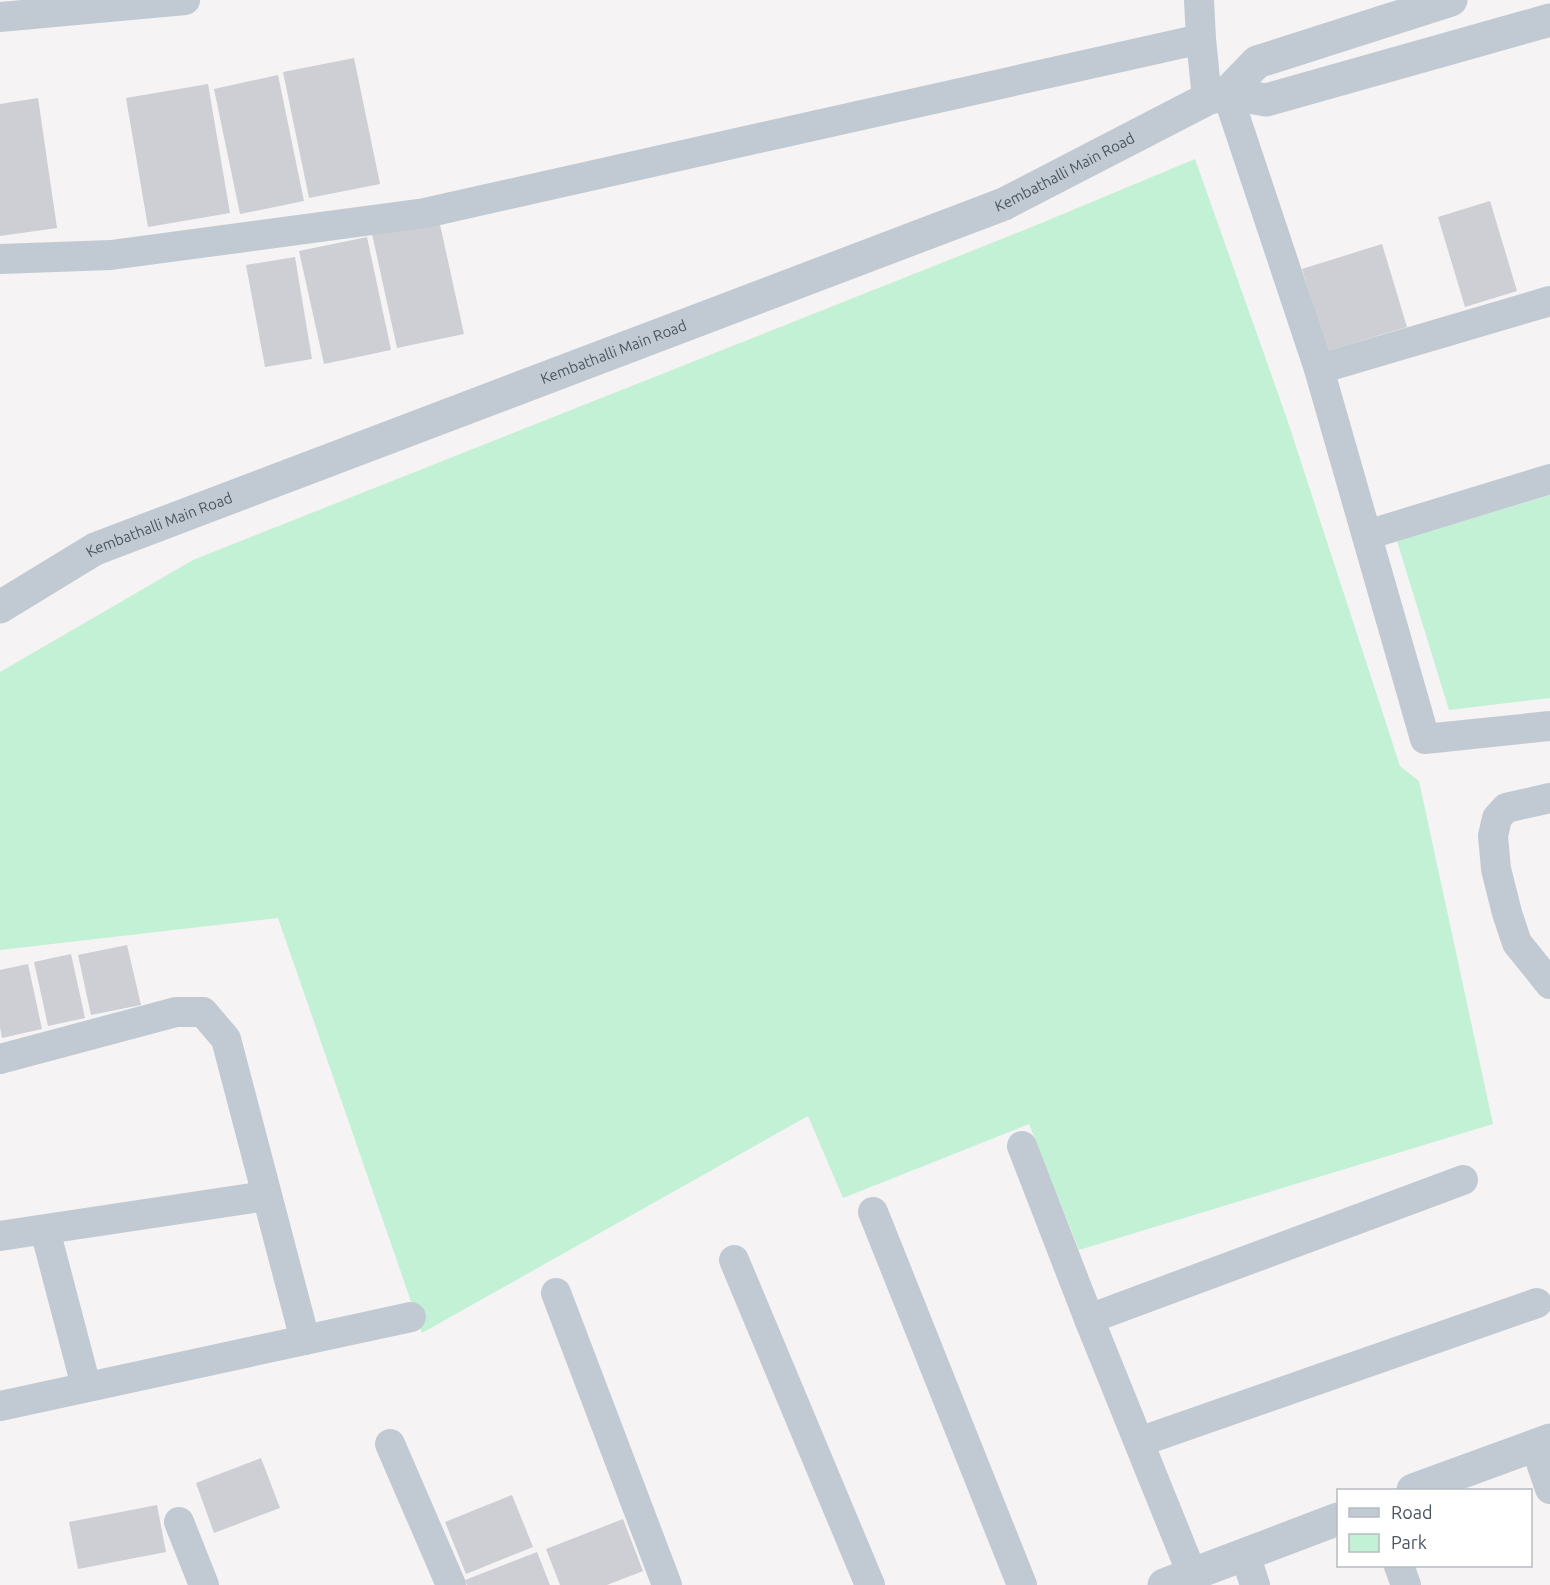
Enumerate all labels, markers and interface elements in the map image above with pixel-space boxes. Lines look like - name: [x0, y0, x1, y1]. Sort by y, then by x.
- street label: Kembathalli Main Road: [992, 129, 1137, 215]
- street label: Kembathalli Main Road: [538, 316, 689, 387]
- street label: Kembathalli Main Road: [83, 489, 234, 560]
- legend: [1337, 1489, 1532, 1567]
- text: Road: [1391, 1502, 1433, 1522]
- text: Park: [1391, 1532, 1427, 1552]

